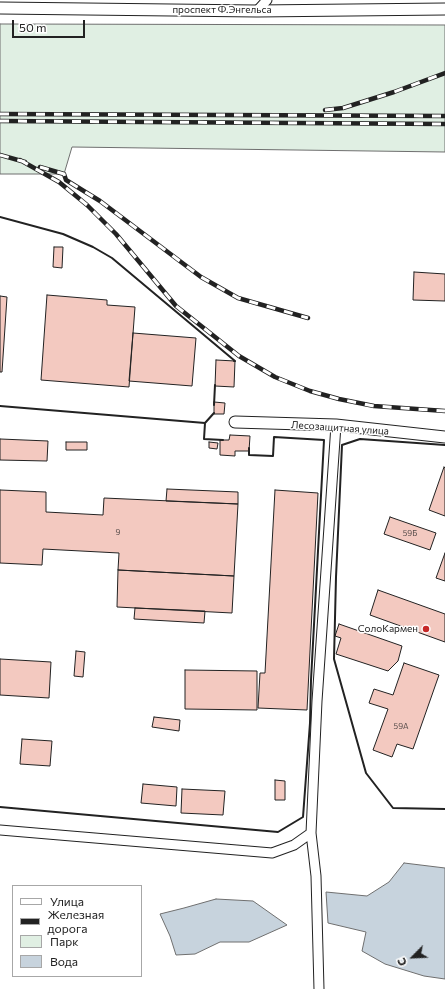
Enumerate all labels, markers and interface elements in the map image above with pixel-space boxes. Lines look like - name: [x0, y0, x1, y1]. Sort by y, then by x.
- street label: проспект Ф.Энгельса: [172, 4, 272, 16]
- scale bar: [14, 12, 87, 38]
- text: 50 m: [19, 20, 47, 34]
- street label: Лесозащитная улица: [291, 419, 389, 437]
- house number: 9: [116, 527, 120, 537]
- house number: 59Б: [403, 528, 417, 538]
- place label: СолоКармен: [358, 623, 418, 635]
- marker: СолоКармен: [421, 624, 431, 634]
- house number: 59А: [394, 721, 408, 731]
- legend: [12, 885, 142, 977]
- text: Улица: [50, 894, 84, 908]
- text: Железная дорога: [48, 907, 104, 935]
- text: Парк: [50, 934, 79, 948]
- north arrow: [393, 937, 433, 977]
- text: Вода: [50, 954, 78, 968]
- text: С: [394, 956, 409, 968]

